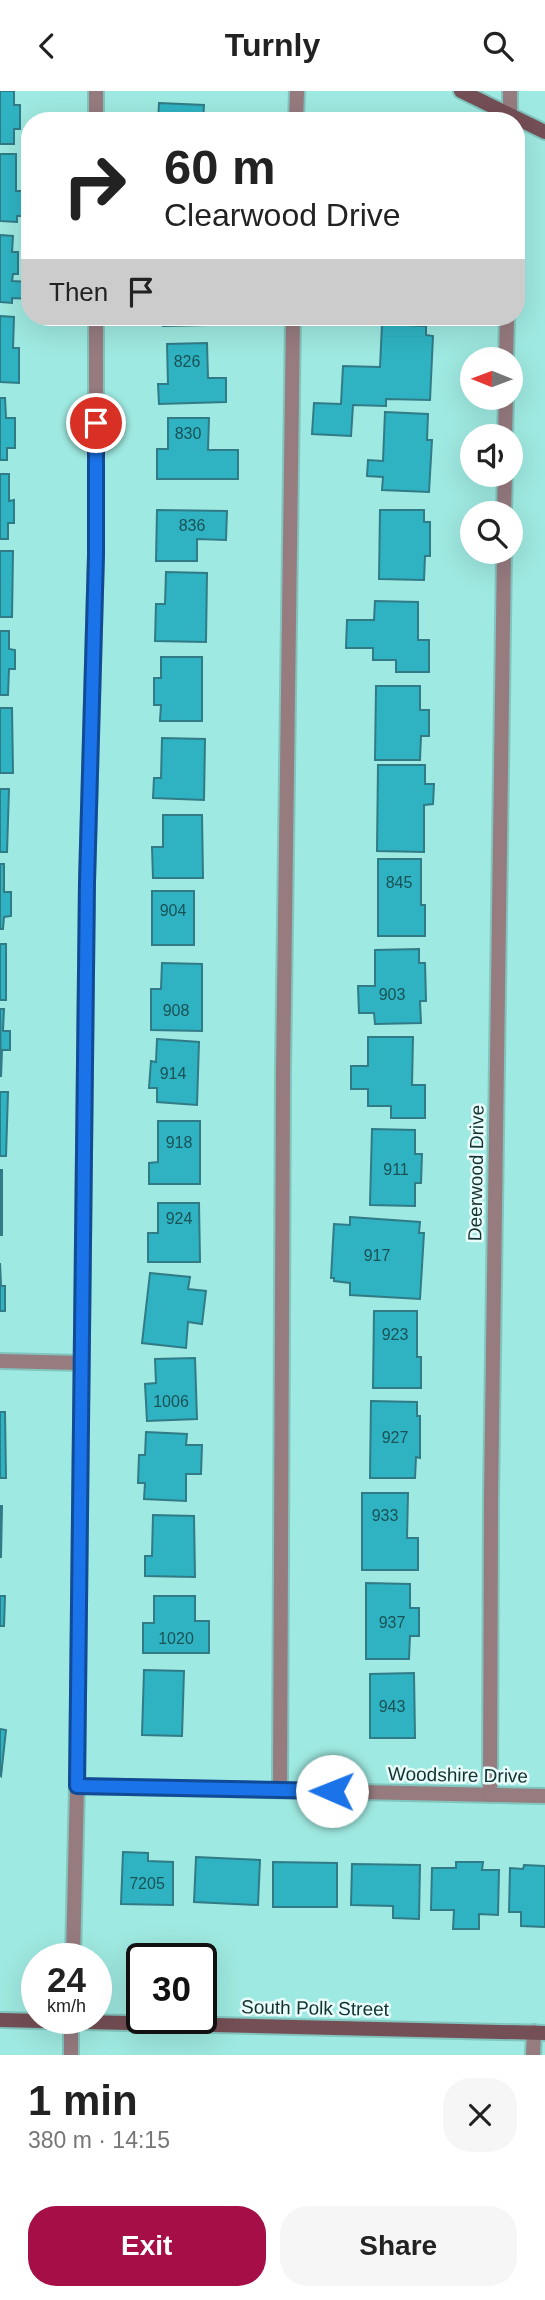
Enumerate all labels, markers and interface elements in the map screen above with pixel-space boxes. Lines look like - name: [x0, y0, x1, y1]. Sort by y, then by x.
- icon: back: [28, 27, 66, 65]
- text: Turnly: [225, 27, 320, 63]
- icon: search: [479, 27, 517, 65]
- icon: right: [49, 140, 140, 231]
- text: 60 m: [164, 140, 276, 194]
- text: Clearwood Drive: [164, 197, 401, 233]
- icon: arrive: [122, 273, 160, 311]
- text: Then: [49, 277, 108, 307]
- north arrow: [460, 347, 523, 409]
- map controls: [460, 347, 523, 564]
- house number: 826: [174, 353, 200, 370]
- pin: [66, 393, 126, 453]
- icon: arrive: [77, 404, 115, 442]
- button: sound: [460, 424, 523, 487]
- house number: 830: [175, 425, 201, 442]
- button: search: [460, 501, 523, 564]
- house number: 836: [179, 517, 205, 534]
- house number: 845: [386, 874, 412, 891]
- house number: 904: [160, 902, 186, 919]
- house number: 903: [379, 986, 405, 1003]
- house number: 908: [163, 1002, 189, 1019]
- house number: 914: [160, 1065, 186, 1082]
- street label: Deerwood Drive: [464, 1105, 488, 1241]
- house number: 918: [166, 1134, 192, 1151]
- house number: 911: [383, 1161, 409, 1178]
- house number: 924: [166, 1210, 192, 1227]
- house number: 917: [364, 1247, 390, 1264]
- house number: 923: [382, 1326, 408, 1343]
- house number: 1006: [153, 1393, 189, 1410]
- house number: 927: [382, 1429, 408, 1446]
- house number: 933: [372, 1507, 398, 1524]
- house number: 937: [379, 1614, 405, 1631]
- house number: 1020: [158, 1630, 194, 1647]
- house number: 943: [379, 1698, 405, 1715]
- position arrow: [295, 1754, 369, 1828]
- street label: Woodshire Drive: [388, 1763, 528, 1787]
- house number: 7205: [129, 1875, 165, 1892]
- speed limit sign: 30: [126, 1943, 217, 2034]
- text: 24: [47, 1960, 86, 1999]
- text: km/h: [47, 1996, 86, 2016]
- street label: South Polk Street: [241, 1996, 390, 2020]
- text: 1 min: [28, 2077, 138, 2124]
- button: close: [443, 2078, 517, 2152]
- text: 380 m · 14:15: [28, 2127, 170, 2153]
- button: Exit: [28, 2206, 266, 2286]
- button: Share: [280, 2206, 517, 2286]

